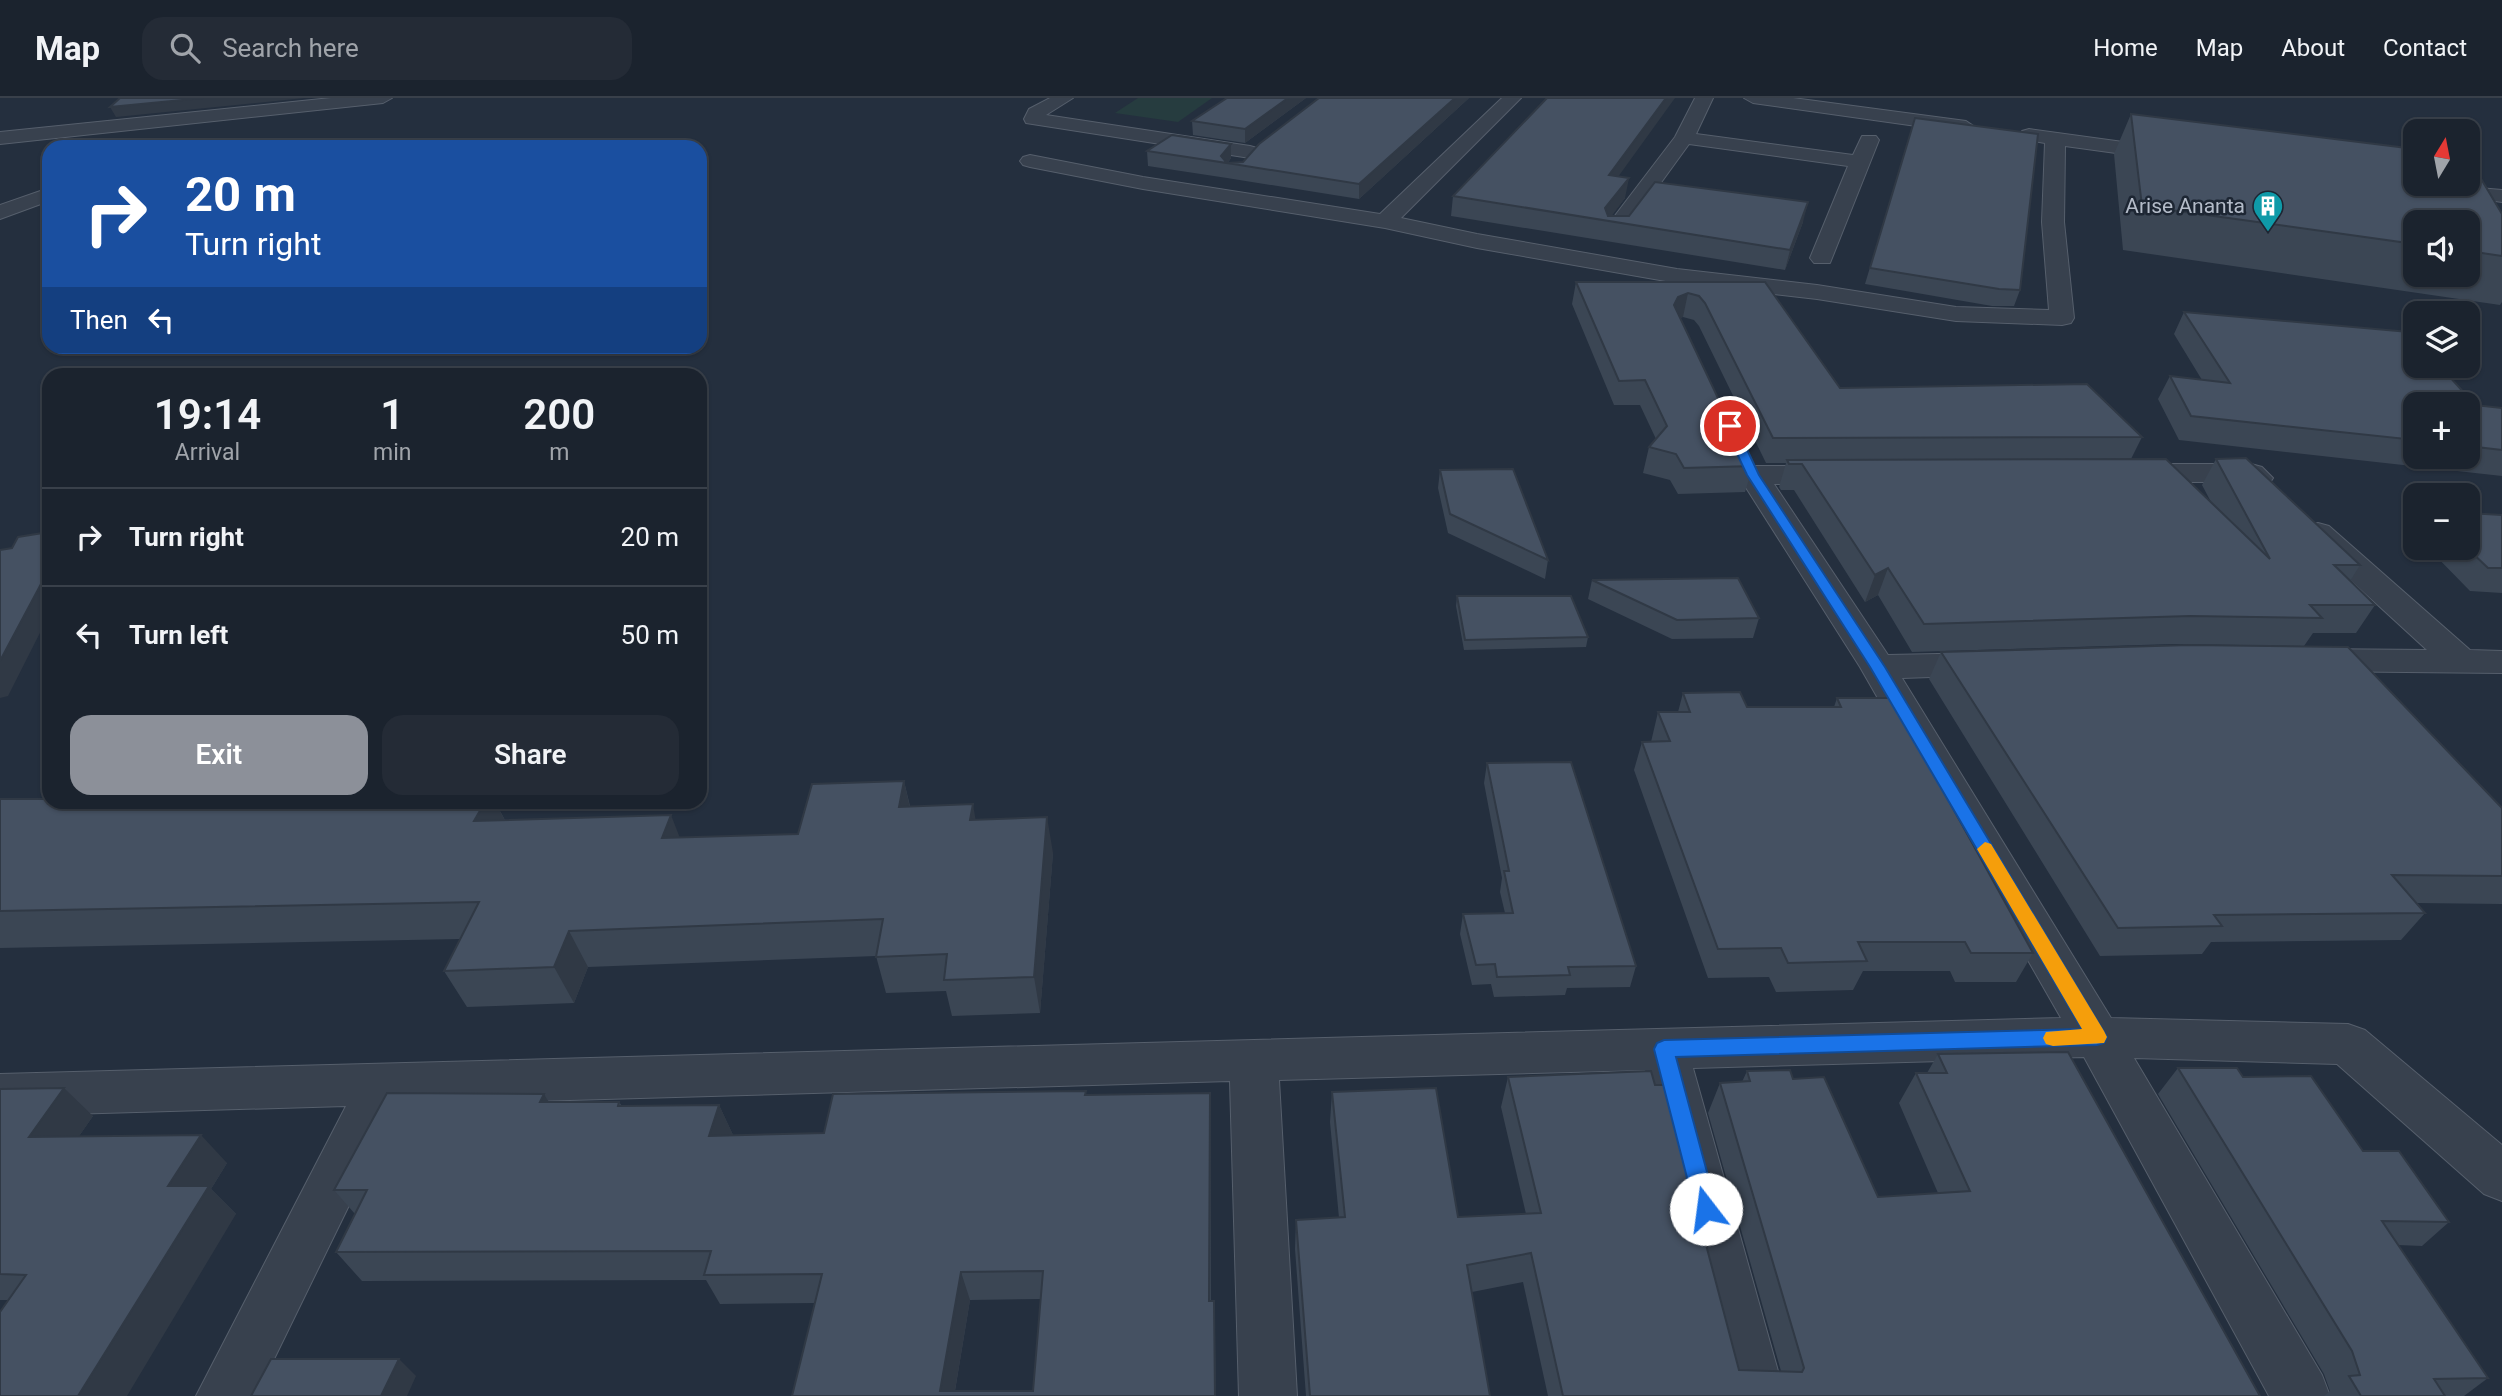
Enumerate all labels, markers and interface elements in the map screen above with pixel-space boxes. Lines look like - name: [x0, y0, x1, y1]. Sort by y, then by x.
- search box: [142, 17, 632, 80]
- text: Map: [35, 29, 100, 68]
- icon: search: [166, 29, 204, 67]
- text: Search here: [222, 33, 359, 63]
- text: Home: [2093, 34, 2158, 62]
- text: Map: [2196, 34, 2243, 62]
- text: About: [2281, 34, 2345, 62]
- text: Contact: [2383, 34, 2467, 62]
- north arrow: [2403, 119, 2480, 196]
- map controls: [2403, 119, 2480, 560]
- text: 20 m: [185, 166, 296, 223]
- icon: right: [70, 168, 161, 259]
- building icon: Arise Ananta: [2251, 189, 2285, 233]
- place label: Arise Ananta: [2125, 194, 2245, 218]
- button: sound: [2403, 210, 2480, 287]
- text: Turn right: [185, 225, 321, 263]
- icon: left: [142, 301, 180, 339]
- button: layers: [2403, 301, 2480, 378]
- text: Then: [70, 305, 128, 335]
- text: 19:14: [154, 390, 261, 439]
- text: 1: [380, 390, 404, 439]
- text: 200: [523, 390, 595, 439]
- button: +: [2403, 392, 2480, 469]
- pin: [1700, 396, 1760, 456]
- icon: arrive: [1711, 407, 1749, 445]
- text: Arrival: [175, 439, 240, 466]
- text: min: [373, 439, 411, 466]
- text: m: [549, 439, 569, 466]
- button: −: [2403, 483, 2480, 560]
- icon: right: [70, 518, 108, 556]
- text: Turn right: [129, 522, 244, 552]
- text: 20 m: [621, 522, 679, 552]
- icon: left: [70, 616, 108, 654]
- text: Turn left: [129, 620, 228, 650]
- text: 50 m: [621, 620, 679, 650]
- button: Exit: [70, 715, 368, 795]
- button: Share: [382, 715, 679, 795]
- position arrow: [1669, 1172, 1743, 1246]

